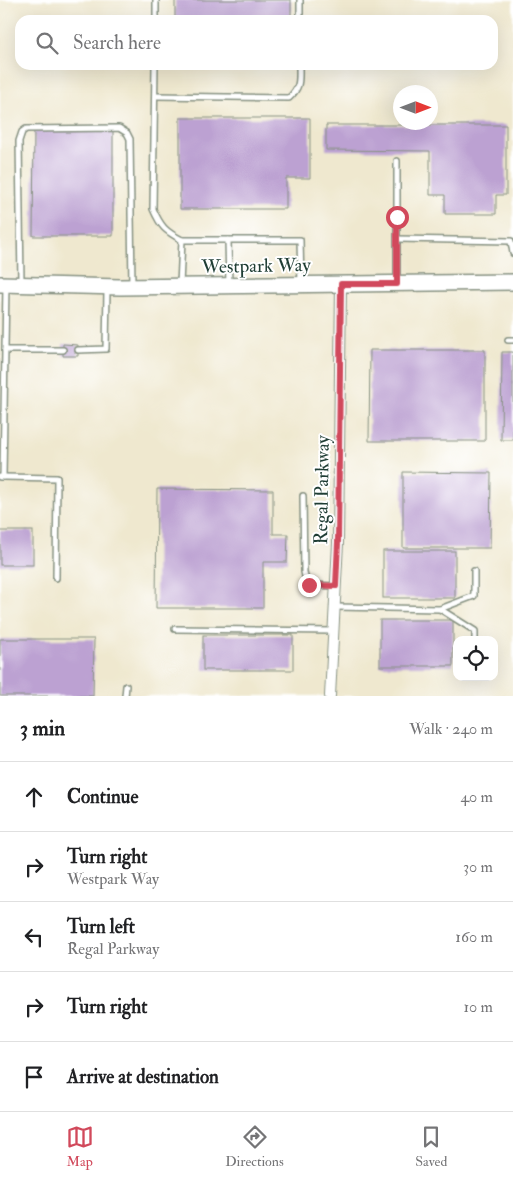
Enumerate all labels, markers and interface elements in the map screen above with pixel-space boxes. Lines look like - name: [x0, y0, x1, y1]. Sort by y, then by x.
- search box: [15, 15, 498, 70]
- icon: search: [33, 29, 61, 57]
- text: Search here: [73, 31, 161, 55]
- north arrow: [393, 85, 438, 130]
- route start: [386, 206, 409, 229]
- street label: Westpark Way: [200, 253, 312, 280]
- street label: Regal Parkway: [309, 434, 335, 545]
- route end: [298, 574, 321, 597]
- map controls: [453, 636, 498, 681]
- button: locate: [453, 636, 498, 681]
- text: 3 min: [20, 715, 65, 742]
- text: Walk · 240 m: [409, 719, 493, 739]
- icon: ahead: [20, 783, 48, 811]
- text: Continue: [67, 785, 138, 809]
- text: 40 m: [460, 787, 493, 807]
- text: Turn right: [67, 845, 147, 869]
- icon: right: [20, 853, 48, 881]
- text: 30 m: [463, 857, 493, 877]
- text: Westpark Way: [67, 869, 159, 889]
- text: Turn left: [67, 915, 135, 939]
- icon: left: [20, 923, 48, 951]
- text: 160 m: [455, 927, 493, 947]
- text: Regal Parkway: [67, 939, 159, 959]
- icon: right: [20, 993, 48, 1021]
- text: Turn right: [67, 995, 147, 1019]
- text: 10 m: [463, 997, 493, 1017]
- icon: arrive: [20, 1063, 48, 1091]
- text: Arrive at destination: [67, 1065, 219, 1089]
- tab: Map: [66, 1123, 94, 1170]
- tab: Directions: [225, 1123, 284, 1170]
- tab: Saved: [415, 1123, 447, 1170]

